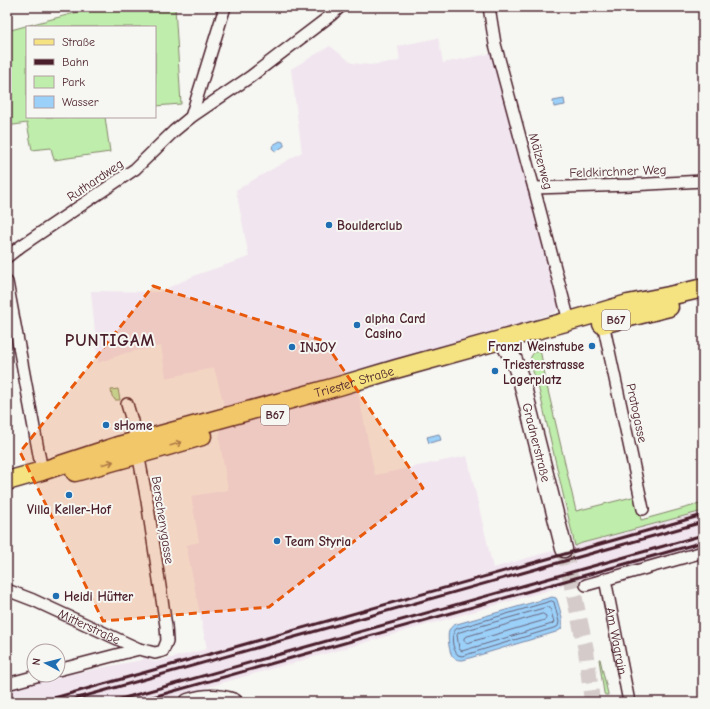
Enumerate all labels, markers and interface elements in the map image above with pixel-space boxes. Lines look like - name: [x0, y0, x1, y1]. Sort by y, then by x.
- legend: [26, 26, 156, 118]
- text: Straße: [62, 35, 95, 49]
- text: Bahn: [62, 55, 89, 69]
- text: Park: [62, 75, 85, 89]
- text: Wasser: [62, 95, 99, 109]
- street label: Mälzerweg: [526, 131, 556, 191]
- street label: Ruthardweg: [64, 156, 126, 204]
- street label: Feldkirchner Weg: [569, 162, 667, 180]
- place label: Boulderclub: [337, 218, 402, 233]
- marker: Boulderclub: [324, 220, 334, 230]
- road number: B67: [602, 310, 630, 330]
- place label: alpha Card Casino: [365, 311, 426, 341]
- marker: alpha Card Casino: [352, 320, 362, 330]
- district label: PUNTIGAM: [65, 331, 155, 350]
- place label: Franzl Weinstube: [488, 339, 585, 354]
- place label: INJOY: [300, 340, 336, 355]
- marker: Franzl Weinstube: [587, 341, 597, 351]
- marker: INJOY: [287, 342, 297, 352]
- place label: Triesterstrasse Lagerplatz: [503, 357, 585, 387]
- street label: Triester Straße: [312, 362, 396, 400]
- marker: Triesterstrasse Lagerplatz: [490, 366, 500, 376]
- street label: Pratogasse: [623, 382, 651, 444]
- street label: Gradnerstraße: [520, 401, 554, 484]
- road number: B67: [261, 405, 289, 425]
- place label: sHome: [114, 418, 153, 433]
- marker: sHome: [101, 420, 111, 430]
- one-way arrow: [169, 440, 182, 447]
- one-way arrow: [101, 459, 114, 466]
- street label: Berschenygasse: [149, 475, 177, 565]
- marker: Villa Keller-Hof: [64, 490, 74, 500]
- place label: Villa Keller-Hof: [27, 502, 112, 517]
- place label: Team Styria: [285, 534, 351, 549]
- marker: Team Styria: [272, 536, 282, 546]
- place label: Heidi Hütter: [64, 589, 134, 604]
- marker: Heidi Hütter: [51, 591, 61, 601]
- street label: Mitterstraße: [56, 605, 123, 647]
- street label: Am Wagrain: [603, 606, 631, 676]
- north arrow: [26, 643, 66, 683]
- text: N: [30, 657, 43, 666]

